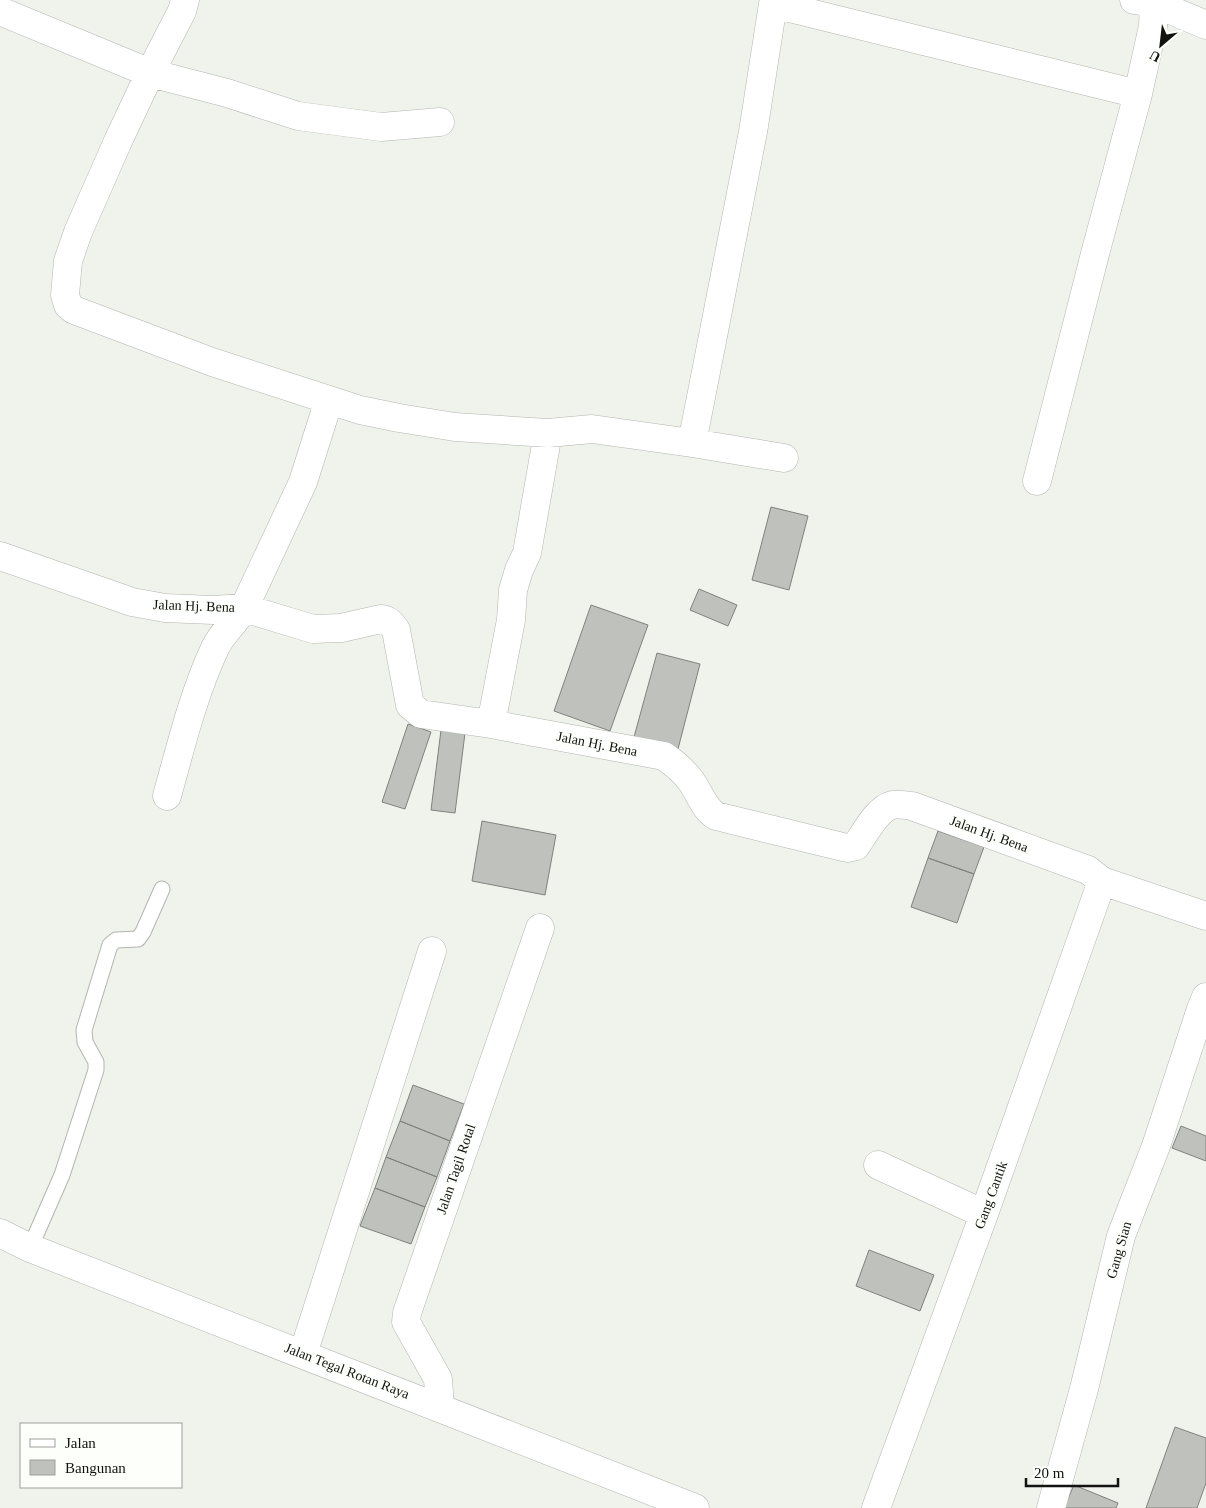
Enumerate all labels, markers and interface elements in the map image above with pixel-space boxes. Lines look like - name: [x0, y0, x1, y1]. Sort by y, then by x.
- north arrow: [1136, 20, 1186, 70]
- text: U: [1147, 47, 1163, 65]
- street label: Jalan Hj. Bena: [153, 597, 236, 615]
- street label: Jalan Hj. Bena: [555, 729, 639, 759]
- street label: Jalan Hj. Bena: [948, 813, 1031, 855]
- street label: Jalan Tagil Rotal: [434, 1122, 478, 1216]
- street label: Gang Cantik: [972, 1159, 1010, 1231]
- street label: Gang Sian: [1104, 1220, 1134, 1280]
- street label: Jalan Tegal Rotan Raya: [283, 1340, 412, 1402]
- legend: [20, 1423, 182, 1488]
- text: Jalan: [65, 1435, 96, 1451]
- scale bar: [1026, 1456, 1118, 1488]
- text: Bangunan: [65, 1460, 126, 1476]
- text: 20 m: [1034, 1465, 1065, 1481]

